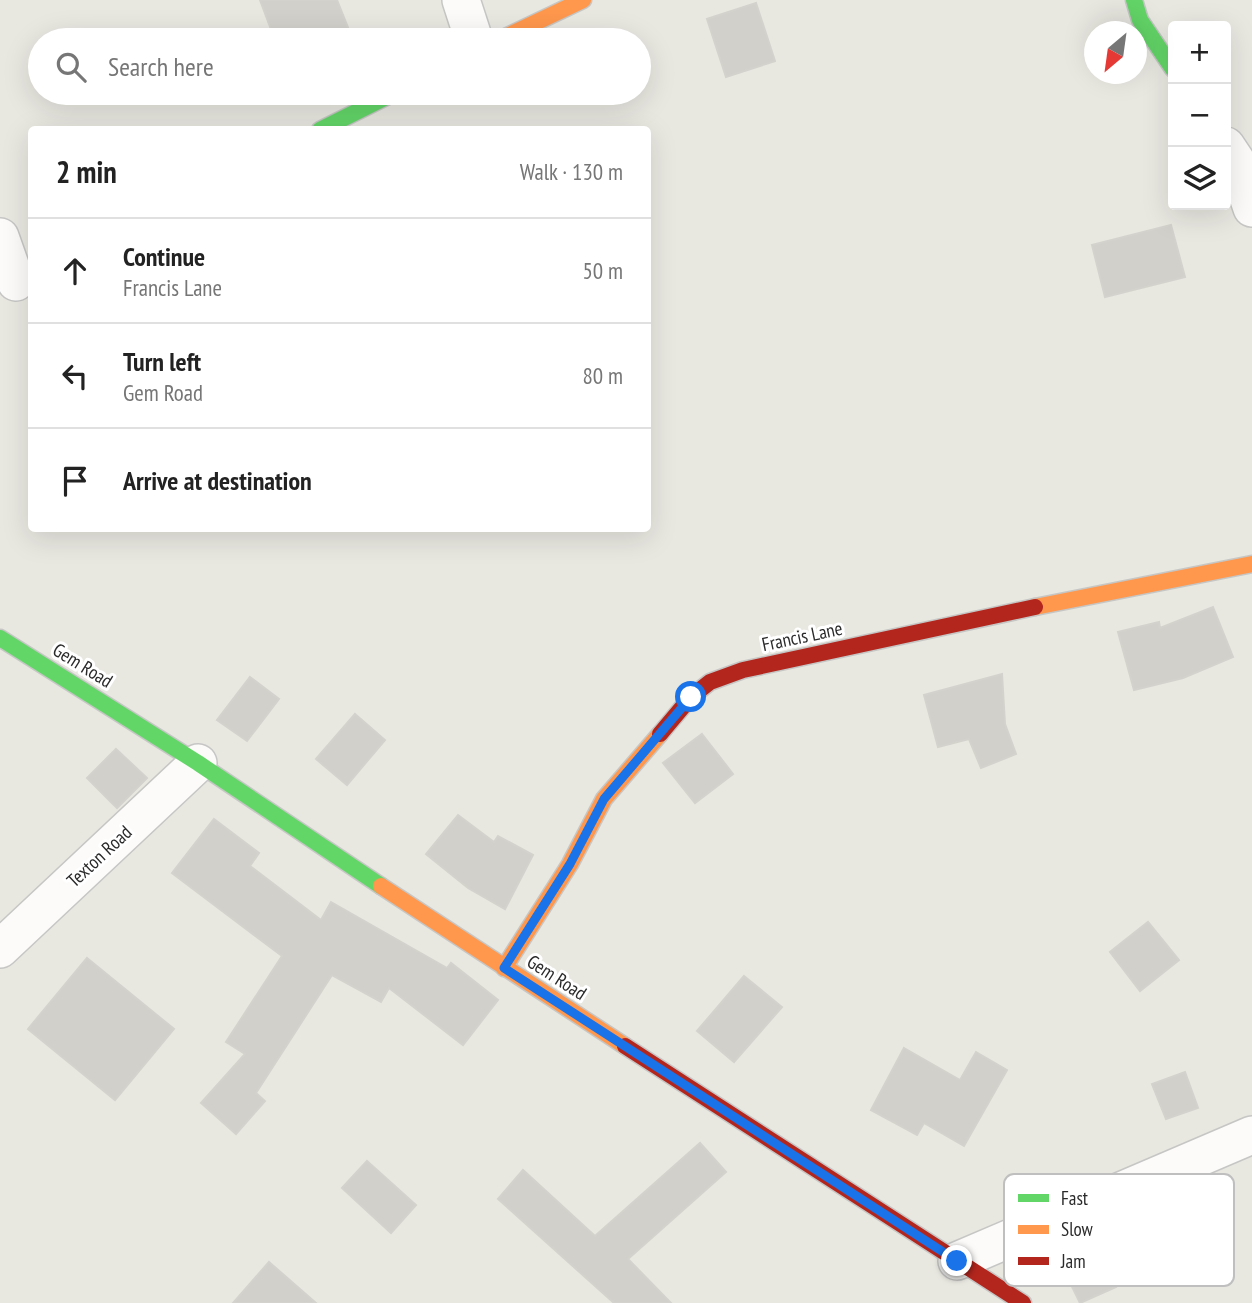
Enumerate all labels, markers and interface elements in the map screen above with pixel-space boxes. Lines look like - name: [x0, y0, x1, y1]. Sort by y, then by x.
- north arrow: [1084, 21, 1147, 84]
- map controls: [1168, 21, 1231, 210]
- button: +: [1168, 21, 1231, 84]
- search box: [28, 28, 651, 105]
- icon: search: [52, 48, 90, 86]
- text: Search here: [108, 50, 214, 83]
- button: −: [1168, 84, 1231, 147]
- button: layers: [1168, 147, 1231, 210]
- text: 2 min: [56, 152, 117, 191]
- text: Walk · 130 m: [520, 157, 623, 186]
- text: Continue: [123, 240, 205, 273]
- icon: ahead: [56, 252, 94, 290]
- text: 50 m: [582, 256, 623, 285]
- text: Francis Lane: [123, 273, 222, 302]
- text: Turn left: [123, 345, 201, 378]
- icon: left: [56, 357, 94, 395]
- text: 80 m: [582, 361, 623, 390]
- text: Gem Road: [123, 378, 203, 407]
- icon: arrive: [56, 462, 94, 500]
- text: Arrive at destination: [123, 464, 312, 497]
- street label: Francis Lane: [760, 616, 845, 656]
- street label: Gem Road: [49, 637, 117, 693]
- route start: [675, 681, 706, 712]
- street label: Texton Road: [62, 820, 136, 892]
- street label: Gem Road: [523, 949, 591, 1005]
- legend: [1004, 1174, 1234, 1286]
- text: Fast: [1061, 1186, 1089, 1210]
- text: Slow: [1061, 1217, 1094, 1241]
- route end: [941, 1245, 972, 1276]
- text: Jam: [1060, 1249, 1086, 1273]

